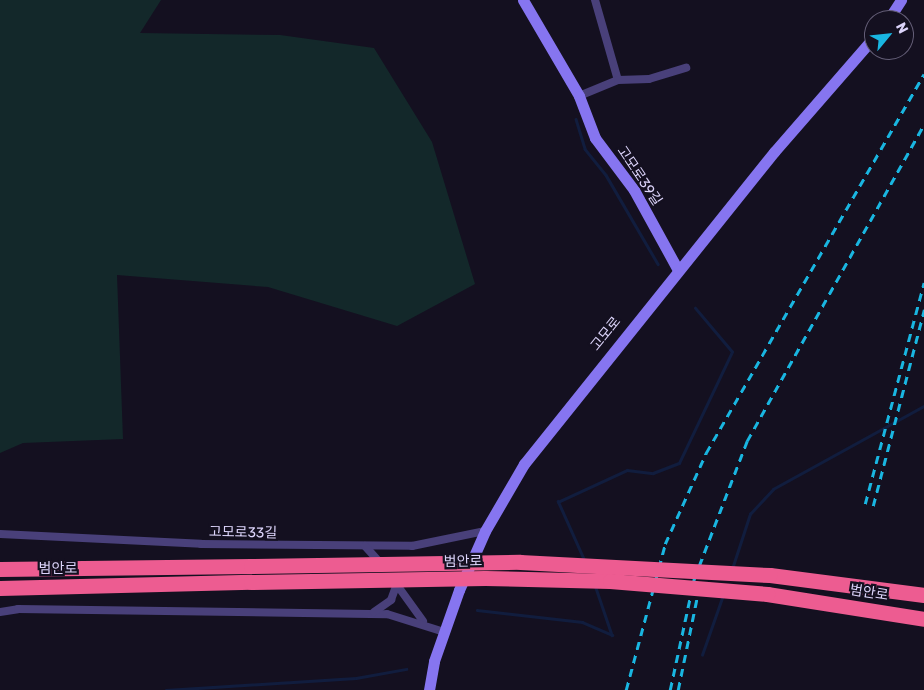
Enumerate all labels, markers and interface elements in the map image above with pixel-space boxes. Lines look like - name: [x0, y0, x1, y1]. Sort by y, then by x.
- north arrow: [864, 10, 914, 60]
- text: N: [892, 20, 912, 37]
- street label: 고모로39길: [613, 143, 665, 209]
- street label: 고모로: [587, 314, 625, 354]
- street label: 고모로33길: [209, 524, 277, 542]
- street label: 범안로: [444, 553, 482, 571]
- street label: 범안로: [39, 561, 77, 577]
- street label: 범안로: [849, 582, 889, 604]

